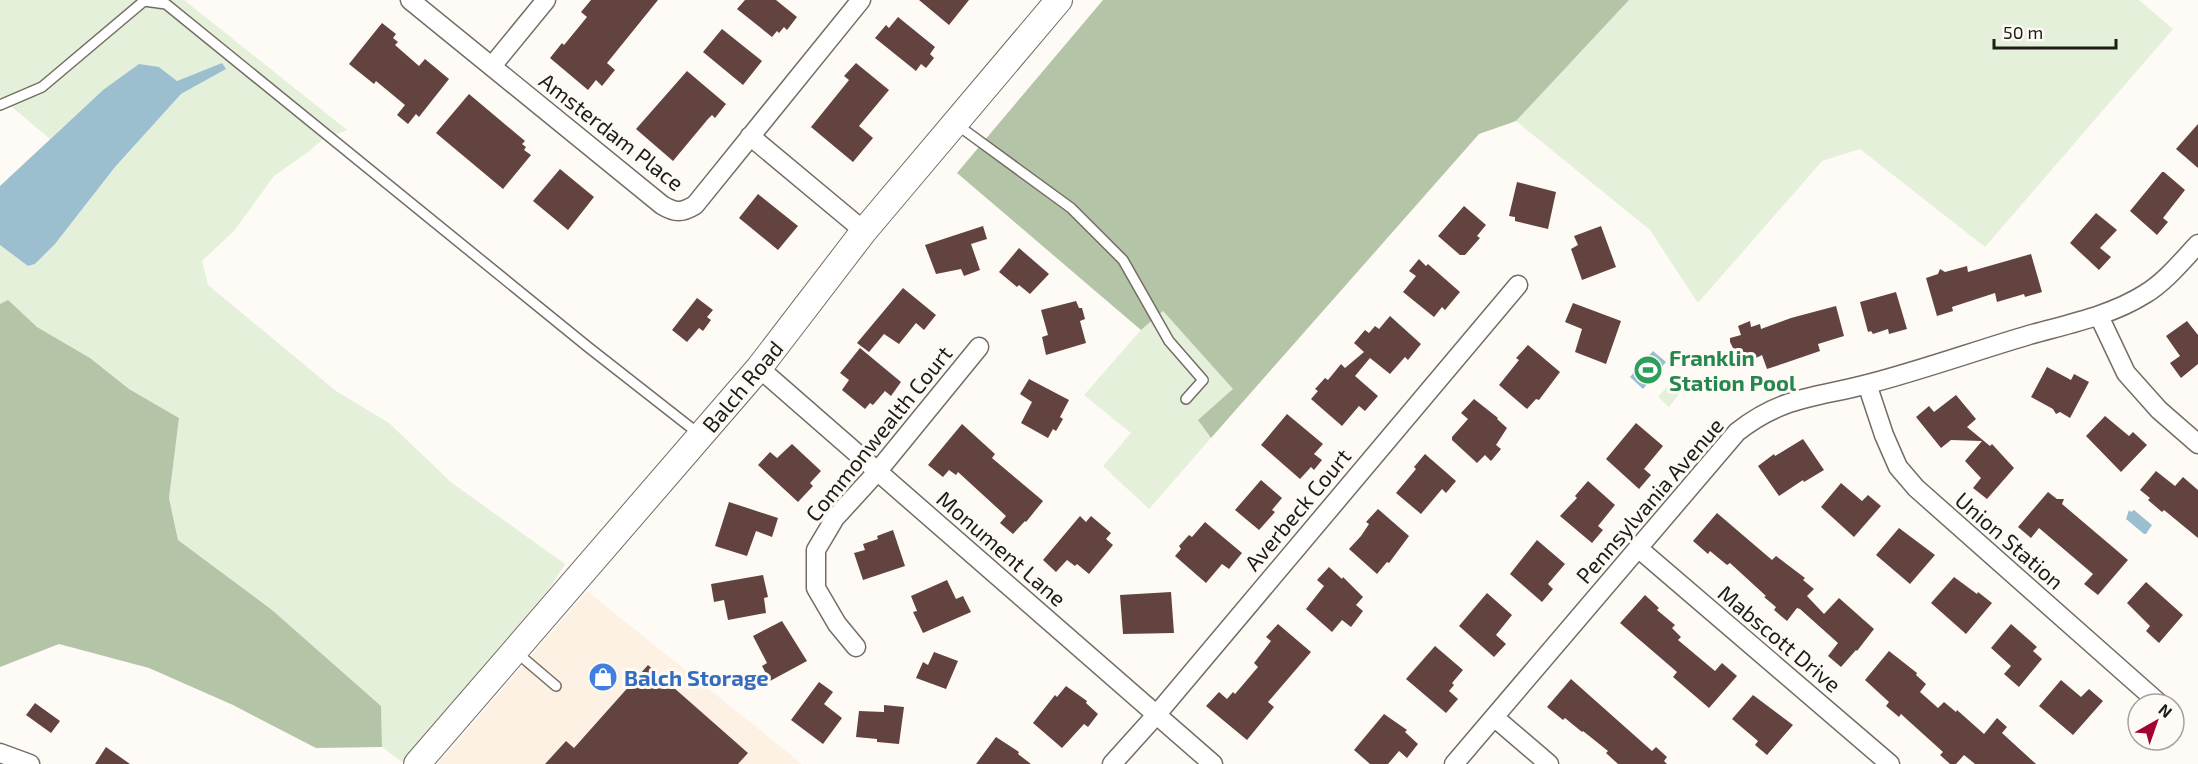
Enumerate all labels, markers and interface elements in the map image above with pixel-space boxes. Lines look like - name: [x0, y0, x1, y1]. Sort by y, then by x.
- scale bar: [1994, 12, 2116, 50]
- text: 50 m: [2003, 21, 2043, 43]
- street label: Amsterdam Place: [535, 67, 689, 195]
- street label: Balch Road: [696, 335, 788, 437]
- street label: Commonwealth Court: [799, 340, 957, 526]
- place label: Franklin Station Pool: [1669, 344, 1797, 395]
- sports icon: Franklin Station Pool: [1632, 354, 1664, 386]
- street label: Pennsylvania Avenue: [1570, 412, 1728, 588]
- street label: Averbeck Court: [1238, 443, 1356, 575]
- street label: Monument Lane: [932, 485, 1072, 611]
- street label: Union Station: [1951, 486, 2069, 594]
- street label: Mabscott Drive: [1713, 579, 1847, 697]
- shop icon: Balch Storage: [587, 661, 619, 693]
- place label: Balch Storage: [624, 664, 769, 690]
- north arrow: [2126, 692, 2186, 752]
- text: N: [2155, 699, 2176, 721]

